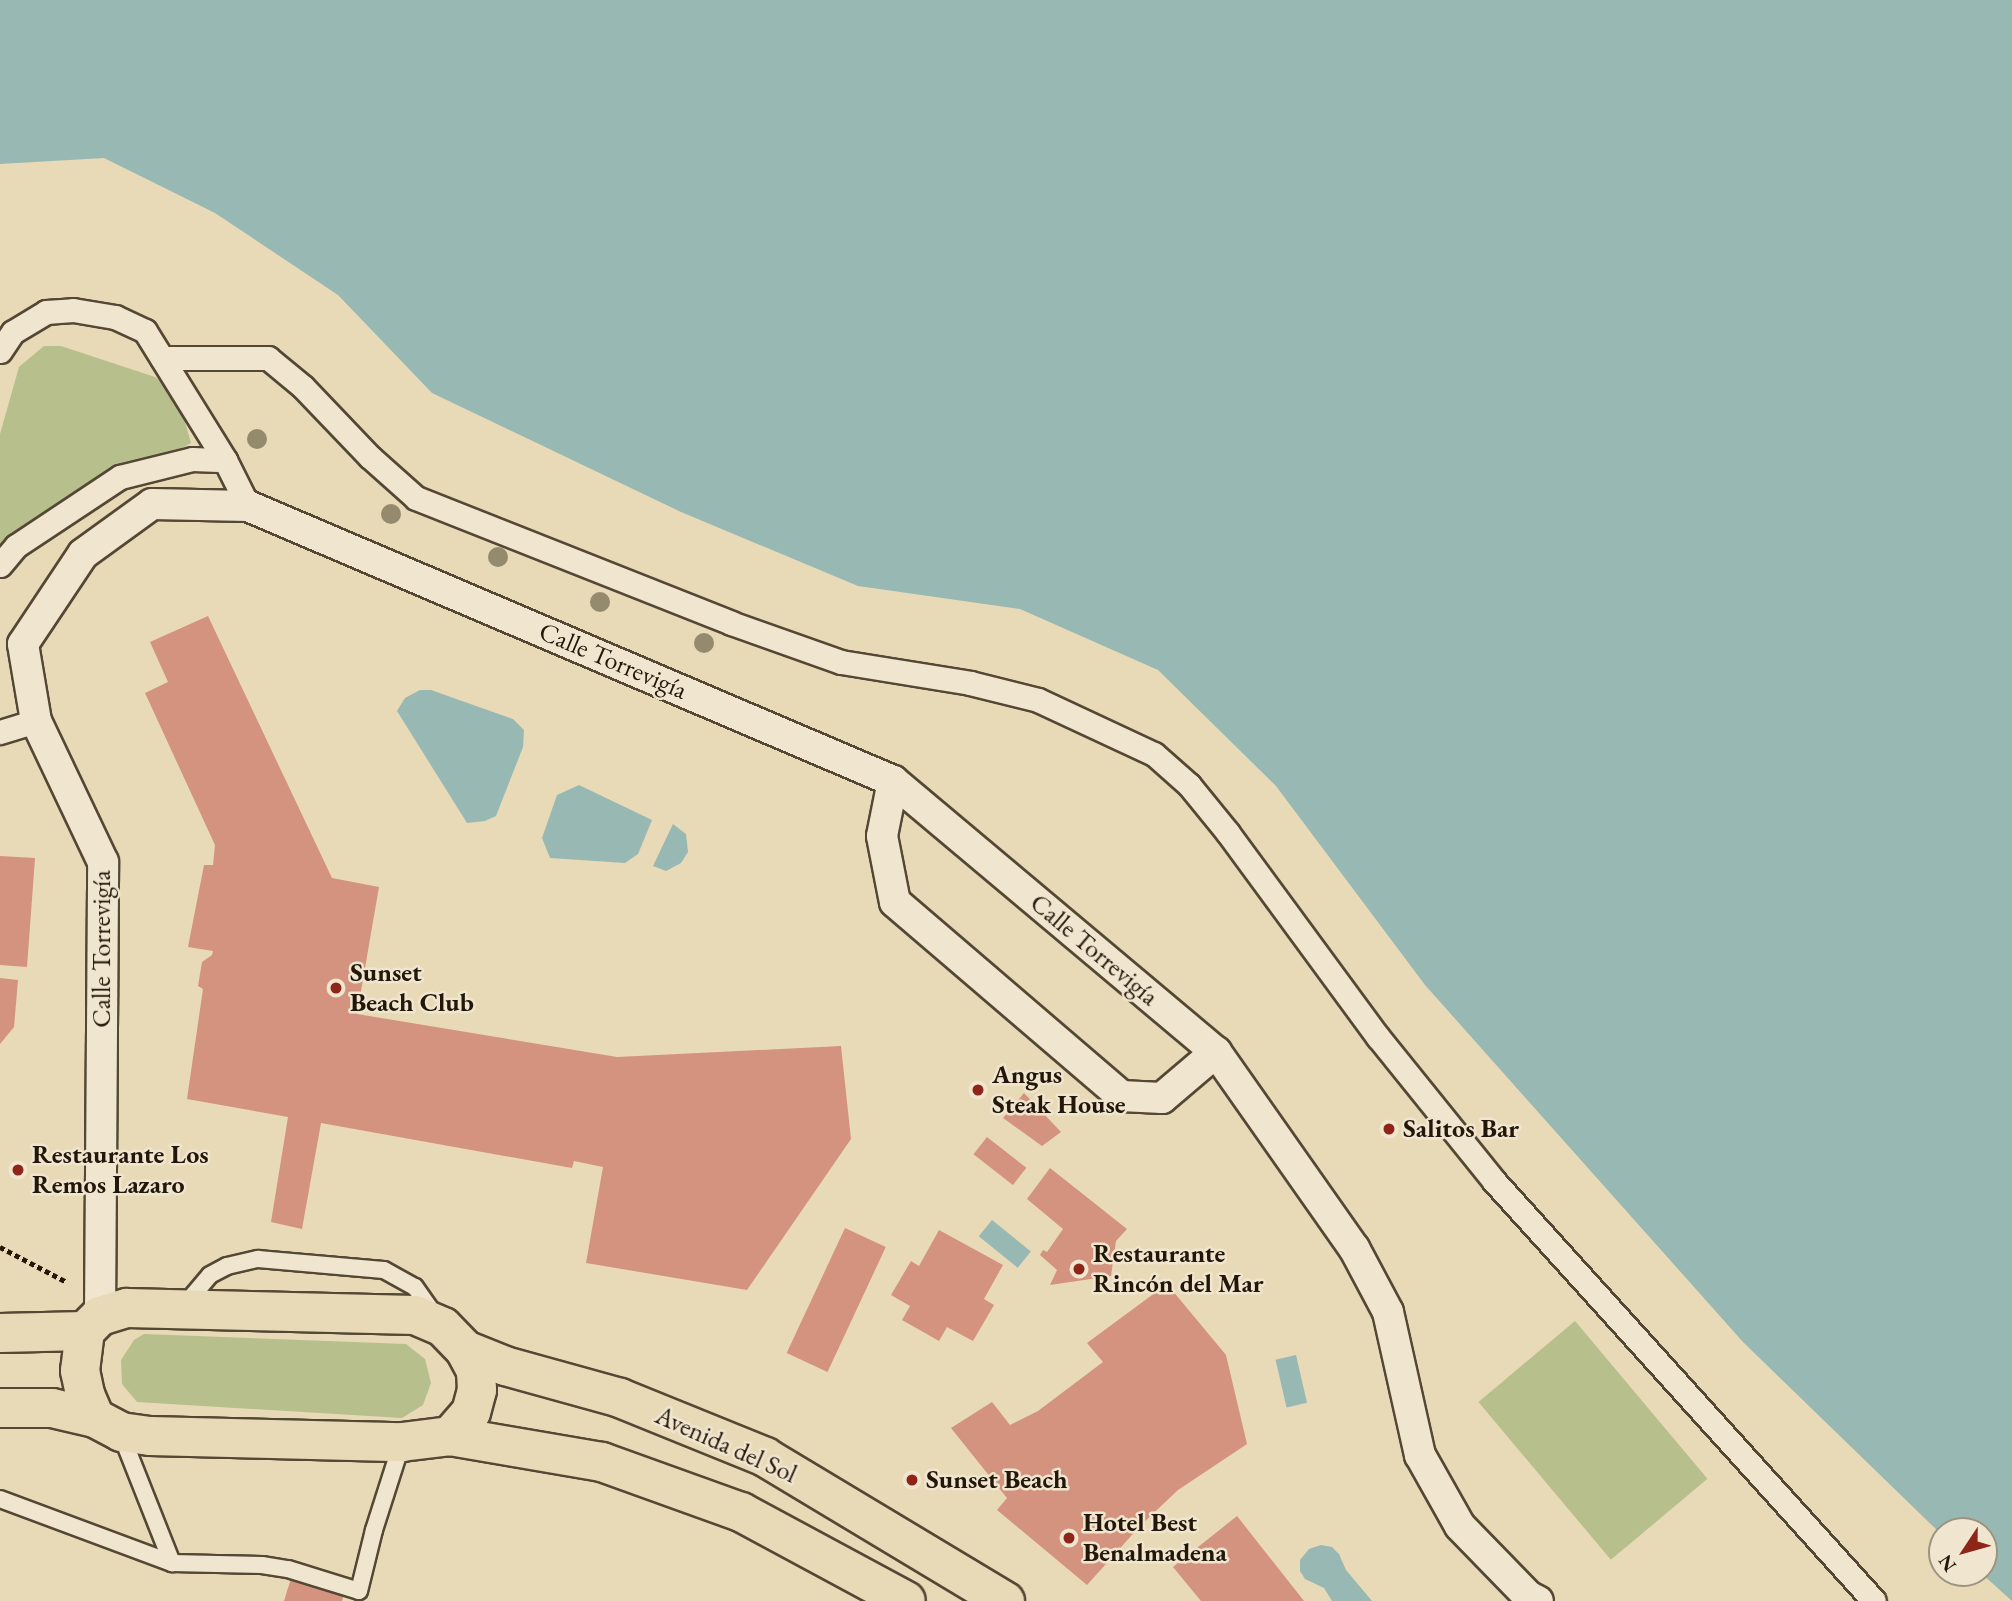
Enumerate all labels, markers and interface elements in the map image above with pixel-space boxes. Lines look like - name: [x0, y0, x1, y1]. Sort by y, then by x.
- street label: Calle Torrevigía: [534, 616, 692, 706]
- street label: Calle Torrevigía: [86, 870, 118, 1028]
- street label: Calle Torrevigía: [1024, 887, 1164, 1013]
- place label: Sunset Beach Club: [350, 957, 474, 1018]
- marker: Sunset Beach Club: [328, 980, 344, 996]
- place label: Angus Steak House: [992, 1059, 1126, 1120]
- marker: Angus Steak House: [970, 1082, 986, 1098]
- place label: Salitos Bar: [1403, 1113, 1519, 1145]
- marker: Salitos Bar: [1381, 1121, 1397, 1137]
- place label: Restaurante Los Remos Lazaro: [32, 1139, 209, 1200]
- marker: Restaurante Los Remos Lazaro: [10, 1162, 26, 1178]
- place label: Restaurante Rincón del Mar: [1093, 1238, 1264, 1300]
- marker: Restaurante Rincón del Mar: [1071, 1261, 1087, 1277]
- street label: Avenida del Sol: [650, 1400, 802, 1490]
- place label: Sunset Beach: [926, 1464, 1068, 1496]
- marker: Sunset Beach: [904, 1472, 920, 1488]
- place label: Hotel Best Benalmadena: [1083, 1507, 1227, 1568]
- north arrow: [1928, 1517, 1998, 1587]
- marker: Hotel Best Benalmadena: [1061, 1530, 1077, 1546]
- text: N: [1933, 1550, 1962, 1577]

